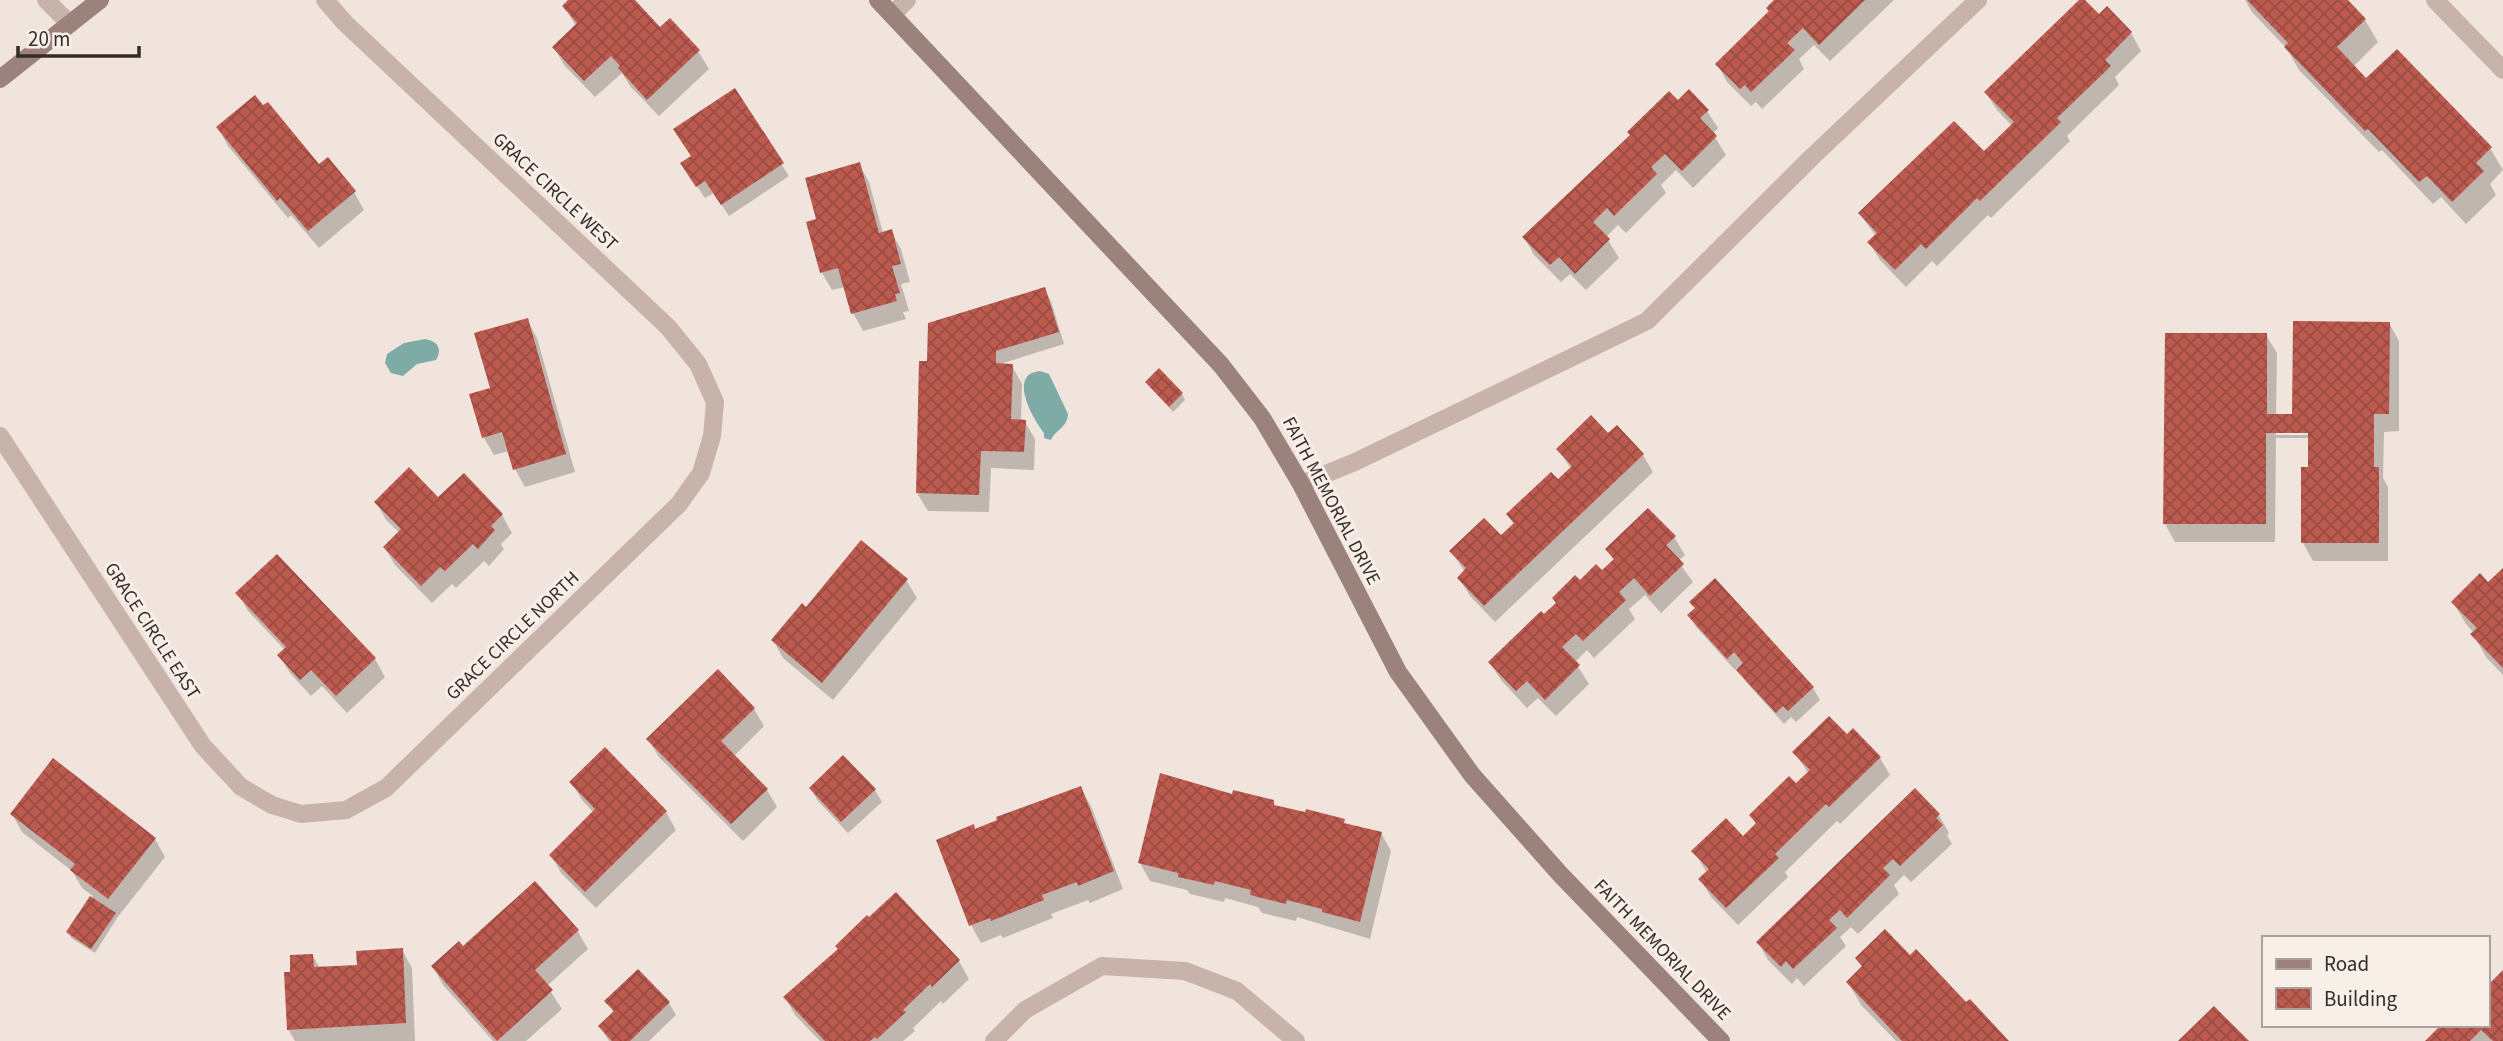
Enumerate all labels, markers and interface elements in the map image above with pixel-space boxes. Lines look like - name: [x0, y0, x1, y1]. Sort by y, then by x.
- scale bar: [18, 14, 138, 58]
- text: 20 m: [28, 24, 70, 54]
- street label: GRACE CIRCLE WEST: [486, 127, 624, 257]
- street label: FAITH MEMORIAL DRIVE: [1275, 412, 1387, 590]
- street label: GRACE CIRCLE EAST: [98, 557, 206, 705]
- street label: GRACE CIRCLE NORTH: [440, 565, 586, 707]
- street label: FAITH MEMORIAL DRIVE: [1587, 873, 1737, 1027]
- legend: [2262, 936, 2489, 1027]
- text: Road: [2324, 949, 2369, 979]
- text: Building: [2324, 984, 2398, 1014]

